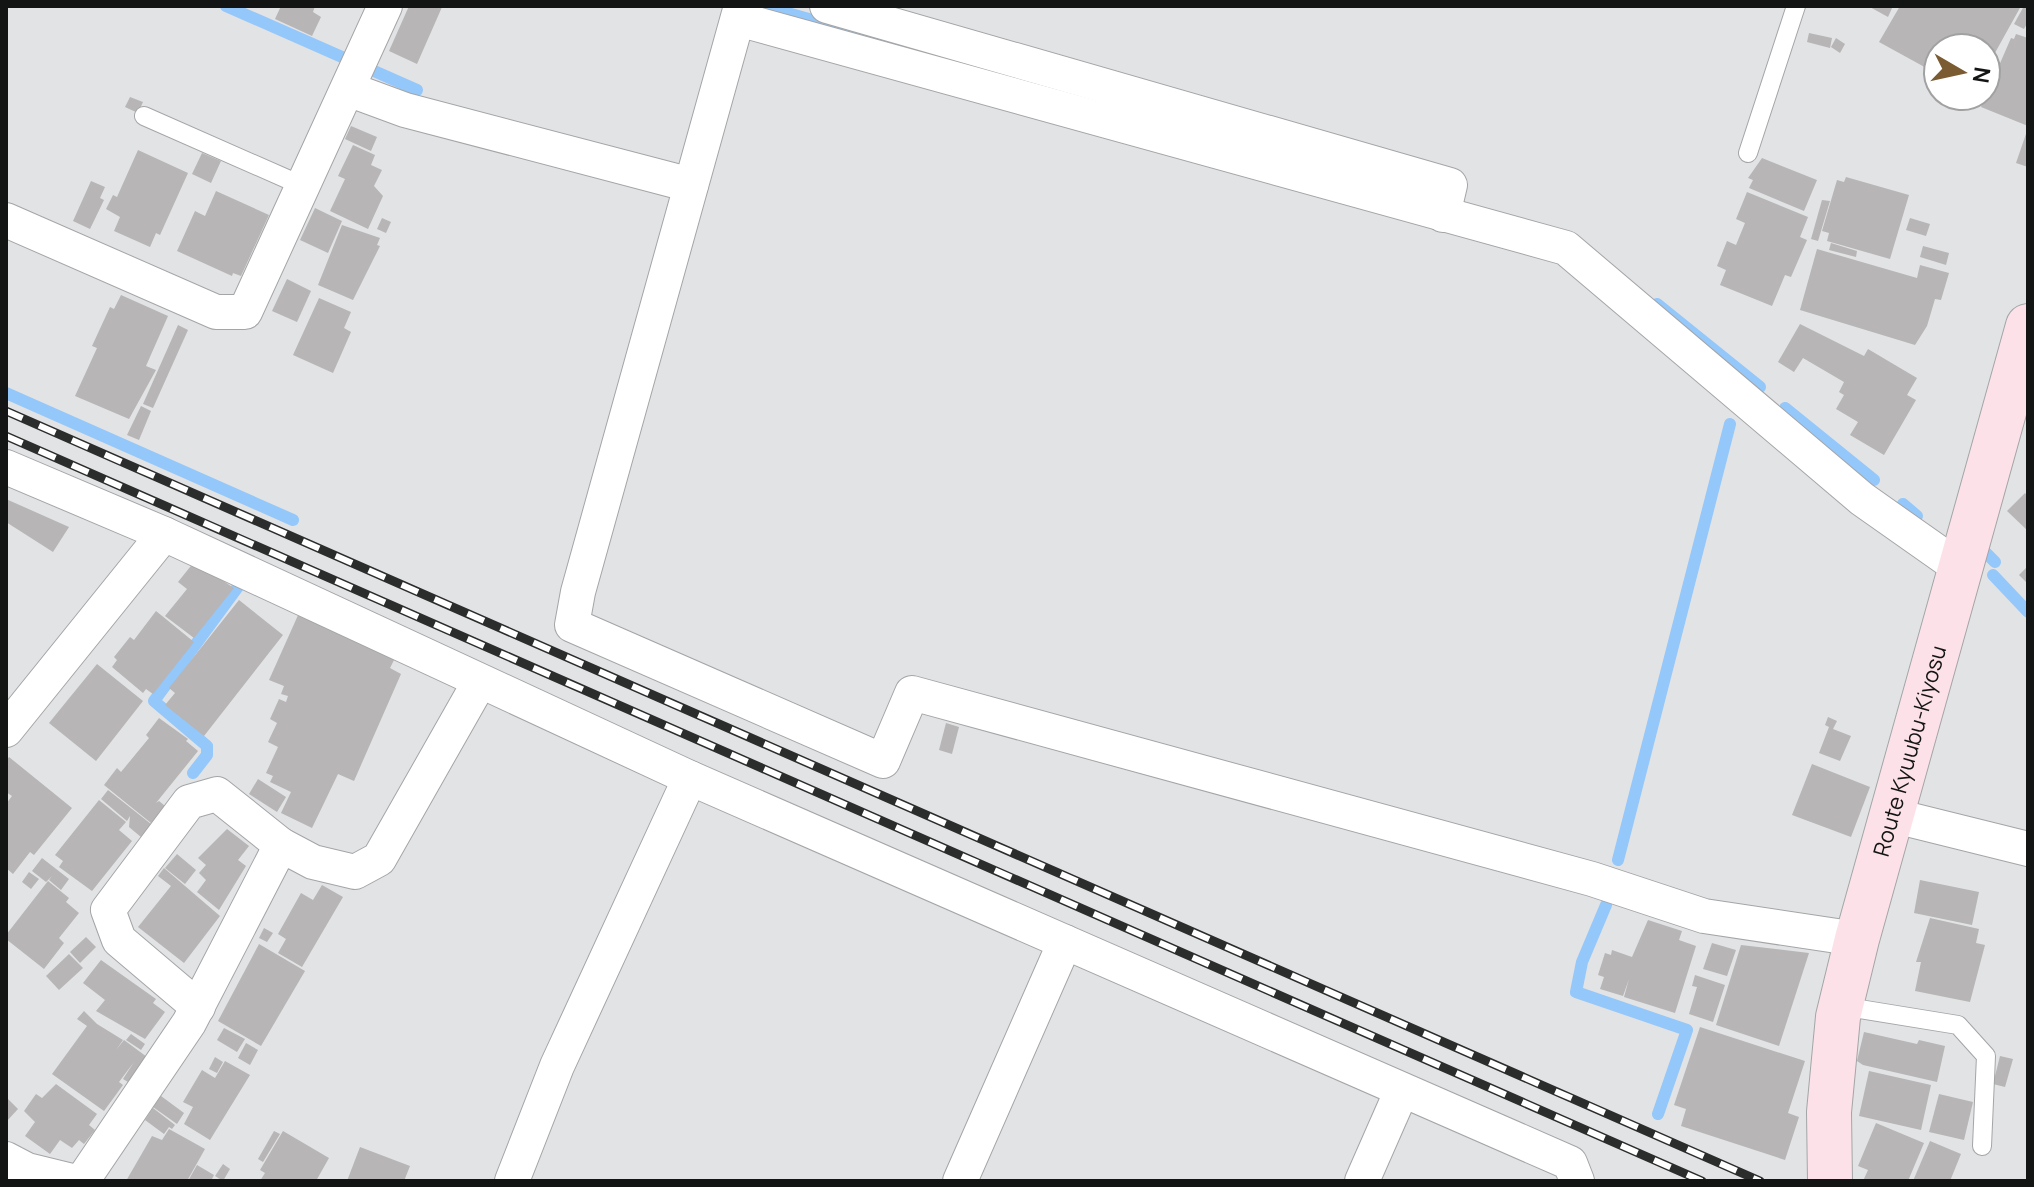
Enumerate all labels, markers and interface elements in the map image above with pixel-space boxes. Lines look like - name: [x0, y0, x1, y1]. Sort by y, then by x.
- north arrow: [1922, 32, 2002, 112]
- text: N: [1966, 65, 1998, 85]
- street label: Route Kyuubu-Kiyosu: [1866, 642, 1953, 860]

